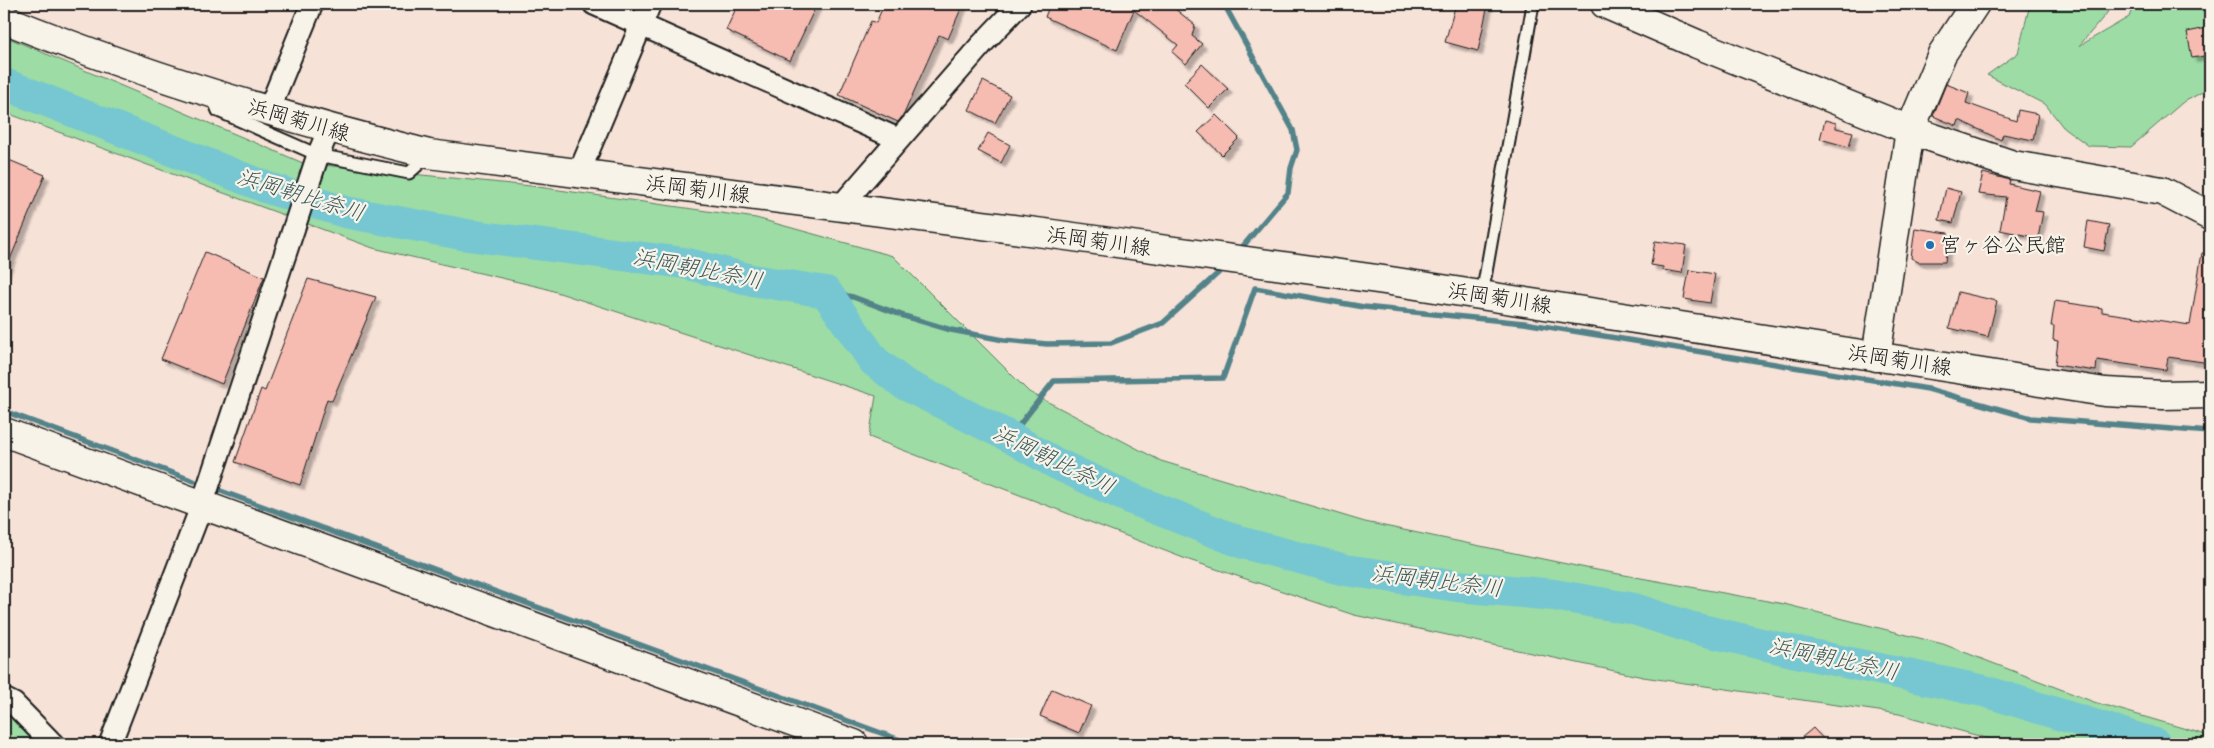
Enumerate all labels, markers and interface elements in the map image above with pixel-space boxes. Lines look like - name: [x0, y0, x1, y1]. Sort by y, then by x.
- street label: 浜岡菊川線: [245, 93, 353, 147]
- water label: 浜岡朝比奈川: [234, 162, 368, 228]
- street label: 浜岡菊川線: [644, 170, 752, 208]
- street label: 浜岡菊川線: [1045, 221, 1153, 261]
- place label: 宮ヶ谷公民館: [1940, 232, 2066, 258]
- marker: 宮ヶ谷公民館: [1924, 239, 1936, 251]
- water label: 浜岡朝比奈川: [631, 243, 765, 295]
- street label: 浜岡菊川線: [1446, 277, 1554, 319]
- street label: 浜岡菊川線: [1846, 339, 1954, 381]
- water label: 浜岡朝比奈川: [989, 418, 1119, 502]
- water label: 浜岡朝比奈川: [1370, 559, 1504, 603]
- water label: 浜岡朝比奈川: [1767, 632, 1901, 686]

